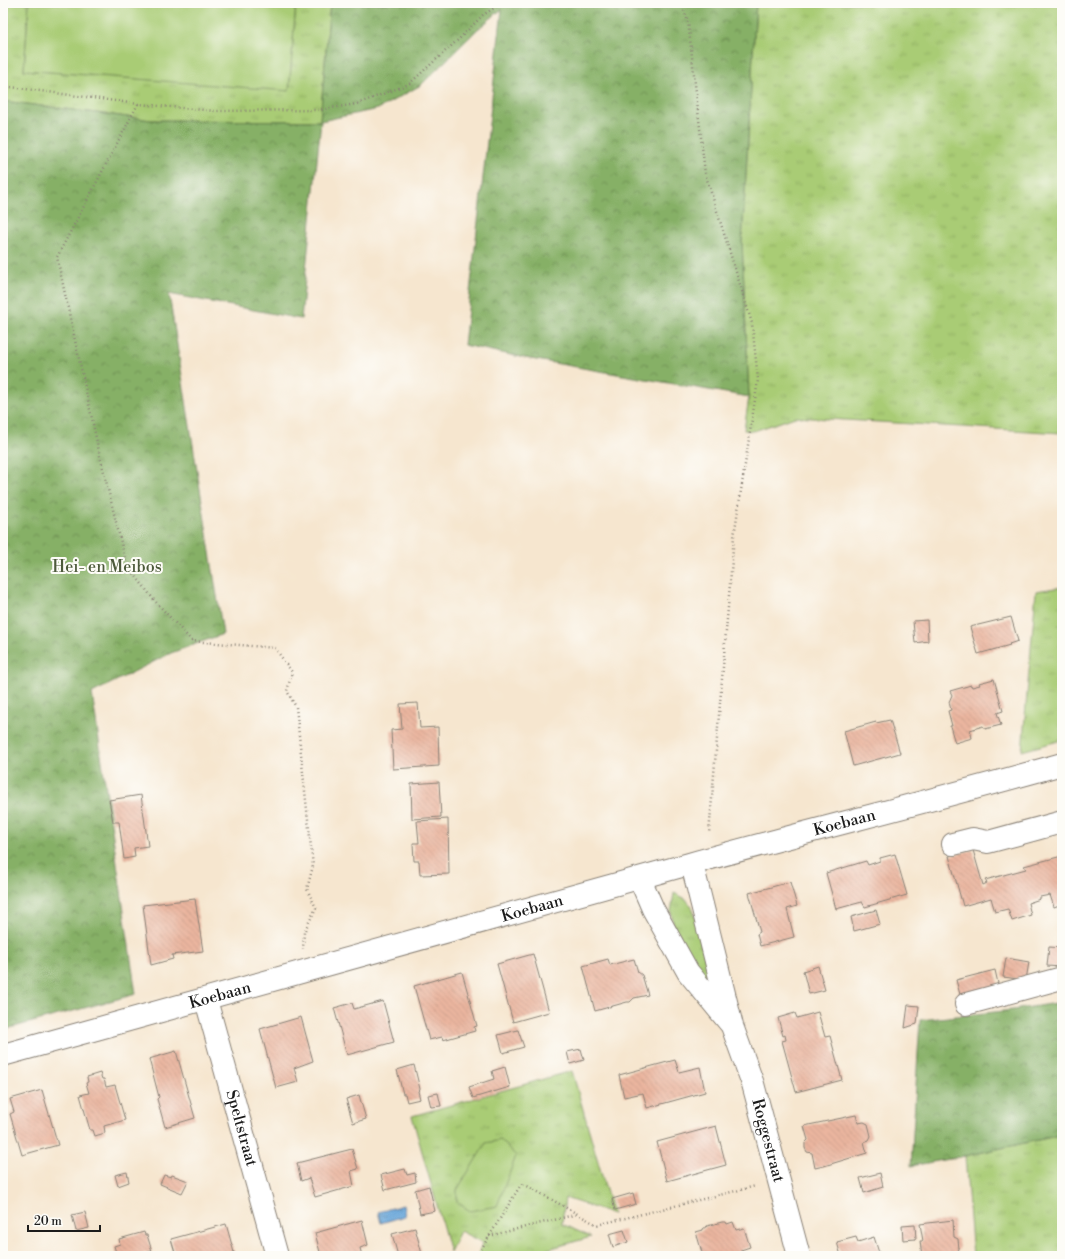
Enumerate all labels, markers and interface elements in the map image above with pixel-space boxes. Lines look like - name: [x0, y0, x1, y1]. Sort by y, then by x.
- park label: Hei- en Meibos: [52, 557, 162, 577]
- street label: Koebaan: [811, 805, 878, 840]
- street label: Koebaan: [499, 890, 566, 927]
- street label: Koebaan: [187, 977, 254, 1013]
- street label: Speltstraat: [221, 1088, 262, 1169]
- street label: Roggestraat: [747, 1096, 789, 1185]
- scale bar: [28, 1207, 100, 1233]
- text: 20 m: [34, 1214, 62, 1229]

